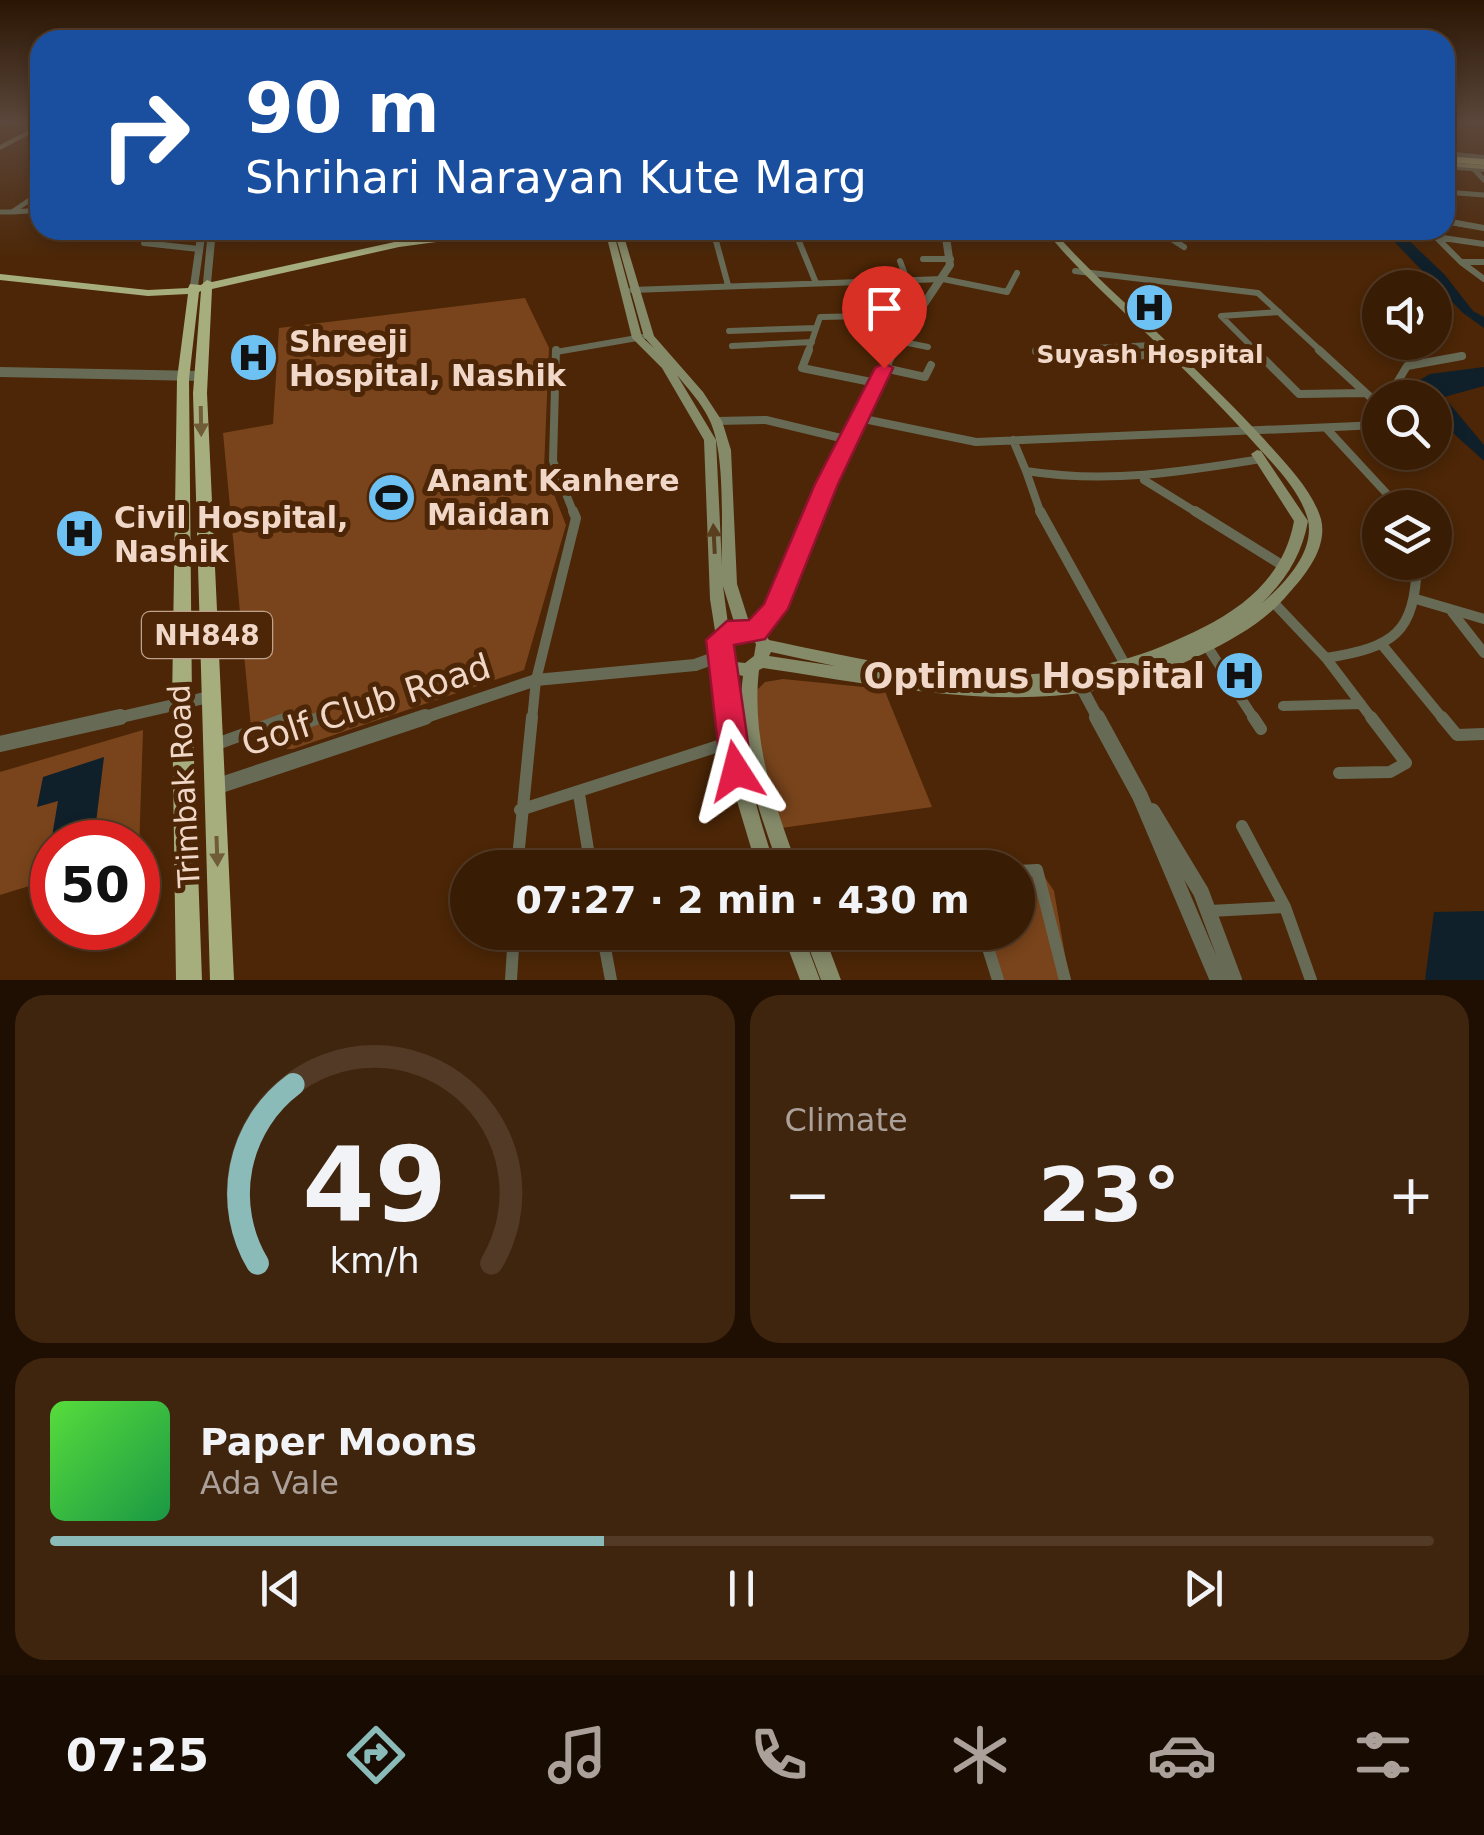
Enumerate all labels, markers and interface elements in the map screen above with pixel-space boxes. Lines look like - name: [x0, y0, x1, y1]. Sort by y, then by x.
- text: 90 m: [245, 67, 440, 149]
- icon: right: [80, 70, 210, 200]
- text: Shrihari Narayan Kute Marg: [245, 151, 867, 204]
- pin: [842, 266, 927, 369]
- map controls: [1362, 270, 1452, 580]
- button: sound: [1362, 270, 1452, 360]
- icon: arrive: [857, 281, 912, 336]
- hospital icon: Suyash Hospital: [1124, 282, 1176, 334]
- place label: Shreeji Hospital, Nashik: [289, 324, 567, 393]
- hospital icon: Shreeji Hospital, Nashik: [228, 332, 280, 384]
- place label: Suyash Hospital: [1036, 340, 1264, 369]
- button: search: [1362, 380, 1452, 470]
- one-way arrow: [193, 406, 209, 438]
- place label: Anant Kanhere Maidan: [427, 463, 680, 532]
- sports icon: Anant Kanhere Maidan: [366, 471, 418, 523]
- button: layers: [1362, 490, 1452, 580]
- place label: Civil Hospital, Nashik: [114, 500, 348, 569]
- hospital icon: Civil Hospital, Nashik: [53, 508, 105, 560]
- one-way arrow: [706, 522, 722, 554]
- road number: NH848: [142, 612, 272, 658]
- street label: Golf Club Road: [237, 646, 495, 764]
- hospital icon: Optimus Hospital: [1214, 650, 1266, 702]
- place label: Optimus Hospital: [863, 656, 1205, 696]
- street label: Trimbak Road: [161, 684, 207, 889]
- position arrow: [684, 719, 788, 823]
- speed limit sign: 50: [30, 820, 160, 950]
- one-way arrow: [210, 836, 226, 868]
- text: 07:27 · 2 min · 430 m: [515, 878, 970, 922]
- text: Climate: [785, 1101, 908, 1139]
- text: 49: [302, 1124, 447, 1246]
- text: 23°: [1038, 1151, 1180, 1239]
- text: −: [785, 1163, 831, 1227]
- text: +: [1388, 1163, 1434, 1227]
- text: km/h: [330, 1240, 420, 1281]
- text: Paper Moons: [200, 1420, 477, 1464]
- text: Ada Vale: [200, 1464, 339, 1502]
- icon: previous: [253, 1561, 308, 1616]
- icon: pause: [714, 1561, 769, 1616]
- icon: next: [1176, 1561, 1231, 1616]
- icon: directions: [341, 1720, 411, 1790]
- icon: music: [542, 1720, 612, 1790]
- icon: phone: [744, 1720, 814, 1790]
- icon: climate: [945, 1720, 1015, 1790]
- icon: car: [1147, 1720, 1217, 1790]
- icon: filters: [1348, 1720, 1418, 1790]
- text: 07:25: [66, 1729, 209, 1782]

